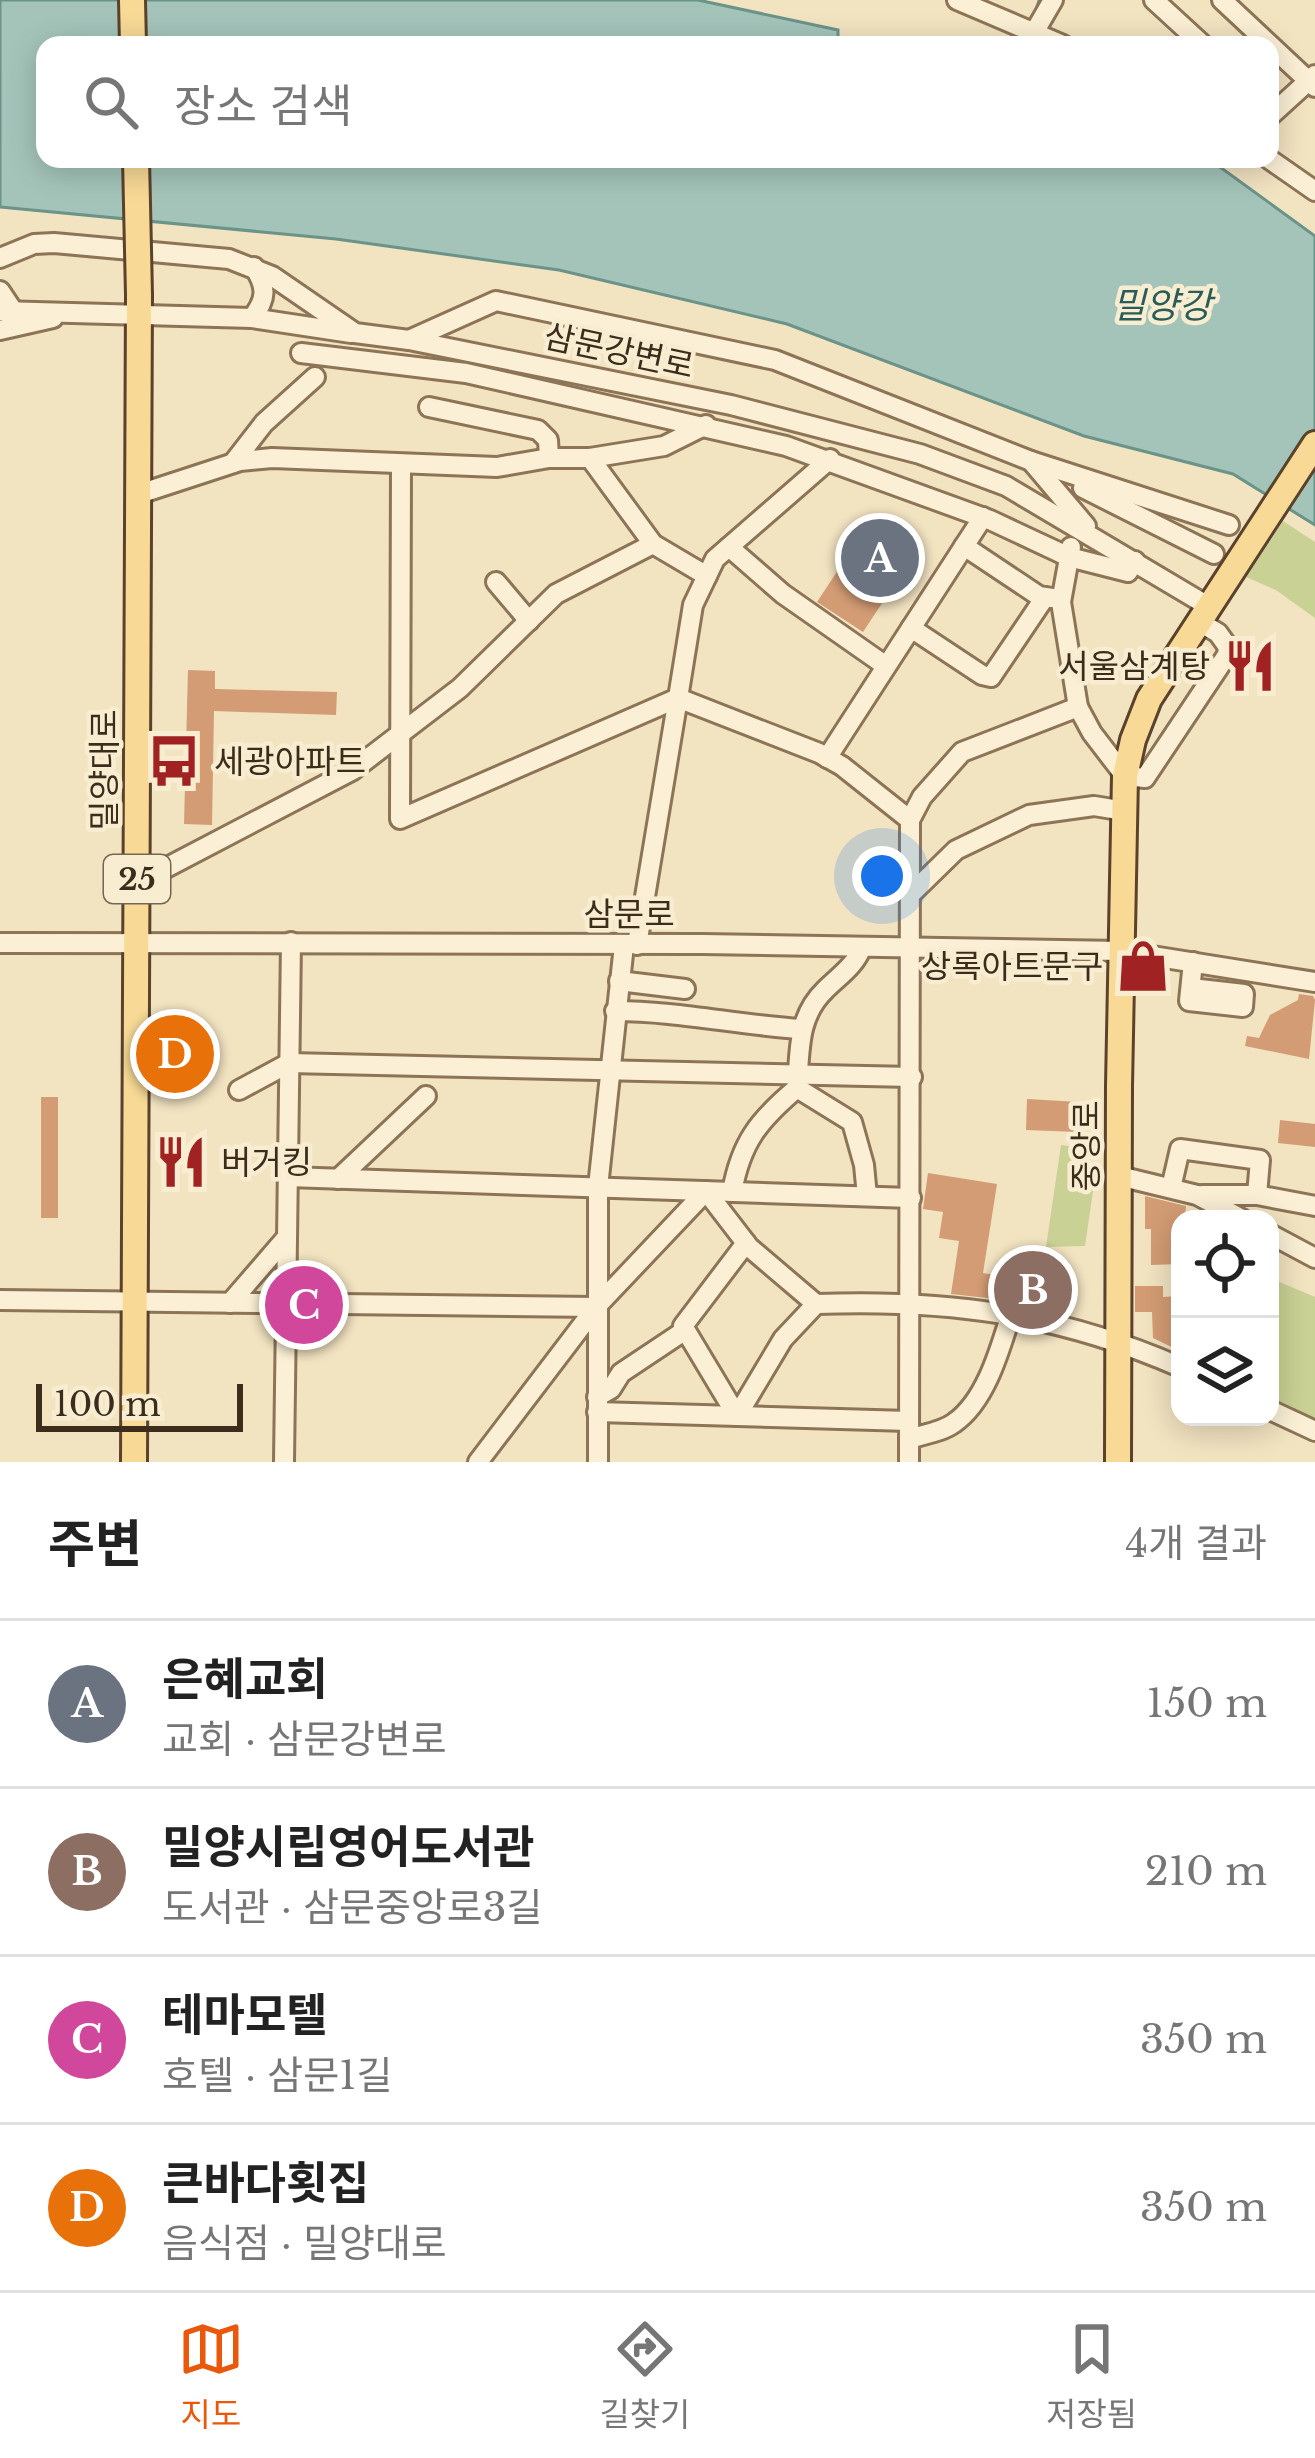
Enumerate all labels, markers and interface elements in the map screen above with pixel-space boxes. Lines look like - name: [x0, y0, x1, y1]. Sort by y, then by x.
- search box: [36, 36, 1279, 168]
- icon: search: [78, 69, 144, 135]
- text: 장소 검색: [174, 78, 353, 134]
- water label: 밀양강: [1112, 283, 1217, 328]
- street label: 삼문강변로: [540, 315, 698, 387]
- pin: A: [841, 513, 919, 603]
- restaurant icon: 서울삼계탕: [1221, 637, 1279, 695]
- place label: 서울삼계탕: [1058, 646, 1210, 687]
- street label: 밀양대로: [84, 709, 125, 831]
- bus stop icon: 세광아파트: [145, 732, 203, 790]
- place label: 세광아파트: [214, 741, 366, 782]
- your location: [852, 846, 912, 906]
- road number: 25: [104, 855, 170, 903]
- street label: 삼문로: [583, 894, 675, 935]
- shop icon: 상록아트문구: [1114, 937, 1172, 995]
- place label: 상록아트문구: [921, 946, 1103, 987]
- pin: D: [136, 1009, 214, 1099]
- street label: 중앙로: [1066, 1100, 1107, 1192]
- restaurant icon: 버거킹: [152, 1133, 210, 1191]
- place label: 버거킹: [221, 1142, 312, 1183]
- map controls: [1171, 1210, 1279, 1426]
- button: locate: [1171, 1210, 1279, 1318]
- pin: B: [994, 1245, 1072, 1335]
- pin: C: [265, 1260, 343, 1350]
- button: layers: [1171, 1318, 1279, 1426]
- scale bar: [36, 1378, 243, 1431]
- text: 100 m: [54, 1384, 161, 1425]
- text: 주변: [48, 1513, 142, 1576]
- text: 4개 결과: [1125, 1519, 1267, 1568]
- text: 은혜교회: [162, 1651, 328, 1707]
- text: A: [71, 1679, 103, 1728]
- text: 150 m: [1147, 1679, 1267, 1728]
- text: 교회 · 삼문강변로: [162, 1715, 447, 1764]
- text: 밀양시립영어도서관: [162, 1819, 535, 1875]
- text: B: [71, 1847, 103, 1896]
- text: 210 m: [1145, 1847, 1267, 1896]
- text: 도서관 · 삼문중앙로3길: [162, 1883, 542, 1932]
- text: 테마모텔: [162, 1987, 328, 2043]
- text: C: [71, 2015, 103, 2064]
- text: 350 m: [1140, 2015, 1267, 2064]
- text: 호텔 · 삼문1길: [162, 2051, 392, 2100]
- text: 큰바다횟집: [162, 2155, 369, 2211]
- text: D: [69, 2183, 105, 2232]
- text: 350 m: [1140, 2183, 1267, 2232]
- text: 음식점 · 밀양대로: [162, 2219, 447, 2268]
- tab: 지도: [178, 2316, 244, 2436]
- tab: 길찾기: [599, 2316, 690, 2436]
- tab: 저장됨: [1046, 2316, 1137, 2436]

